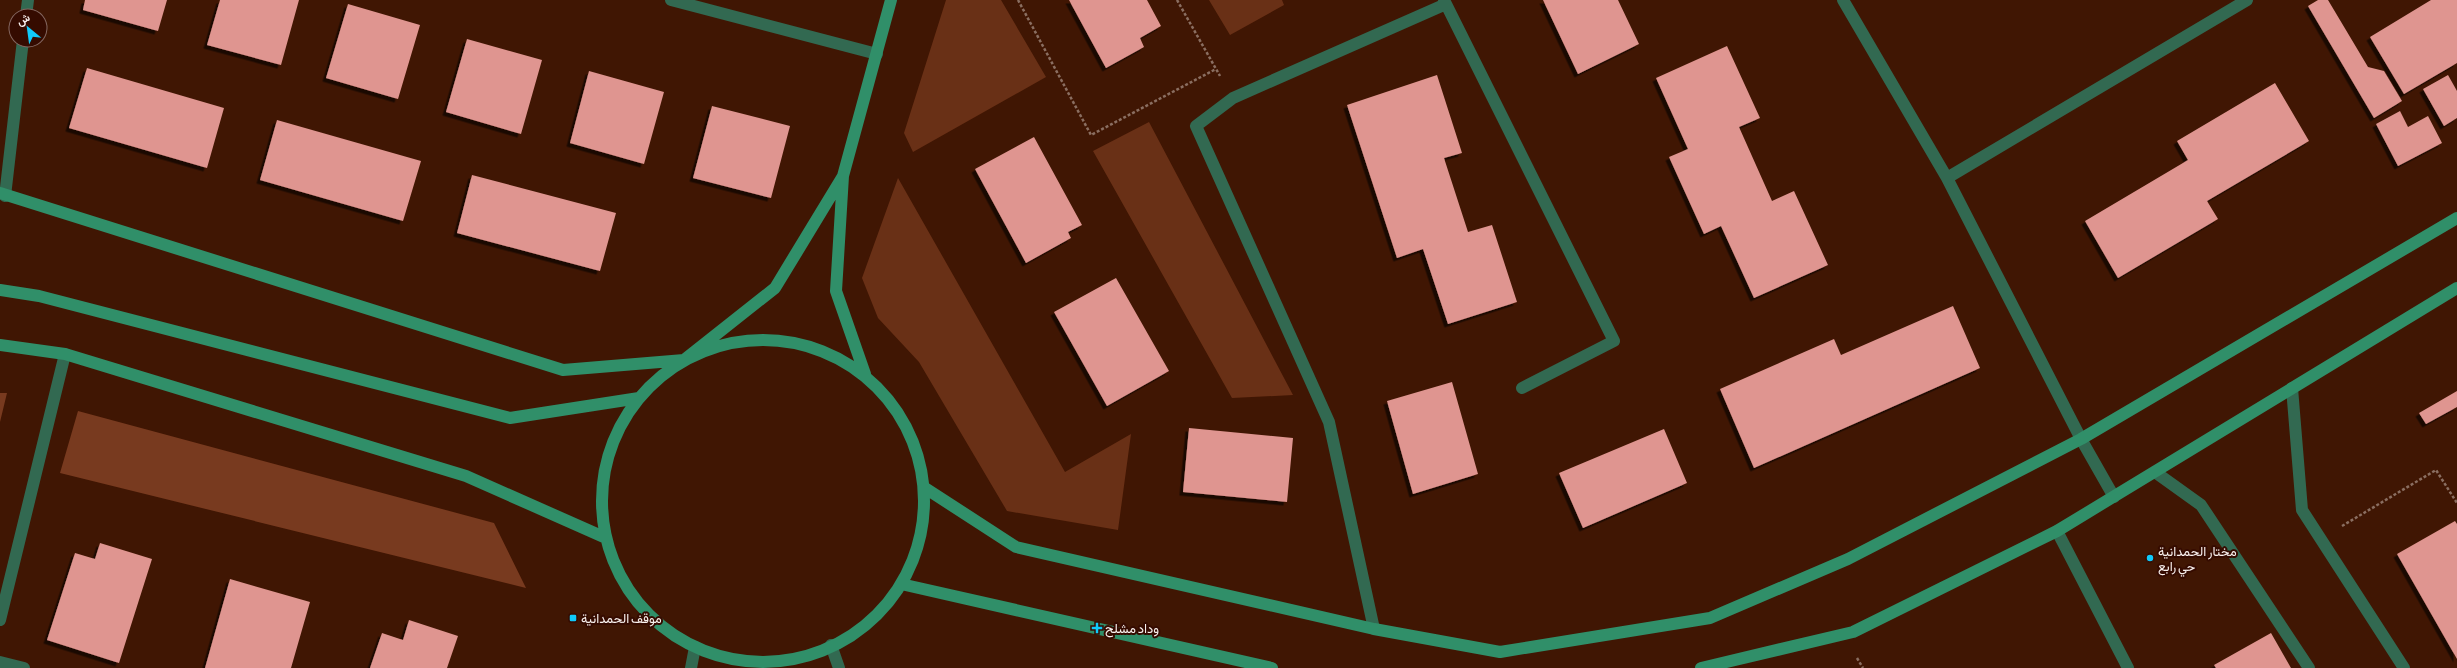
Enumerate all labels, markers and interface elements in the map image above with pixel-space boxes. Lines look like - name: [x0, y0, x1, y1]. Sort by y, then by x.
- north arrow: [8, 8, 48, 48]
- text: ش: [14, 11, 32, 29]
- place label: مختار الحمدانية حي رابع: [2158, 544, 2237, 577]
- marker: مختار الحمدانية حي رابع: [2145, 553, 2155, 563]
- place label: موقف الحمدانية: [581, 611, 662, 627]
- marker: موقف الحمدانية: [568, 613, 578, 623]
- place label: وداد مشلح: [1105, 621, 1159, 638]
- marker: وداد مشلح: [1092, 623, 1102, 633]

